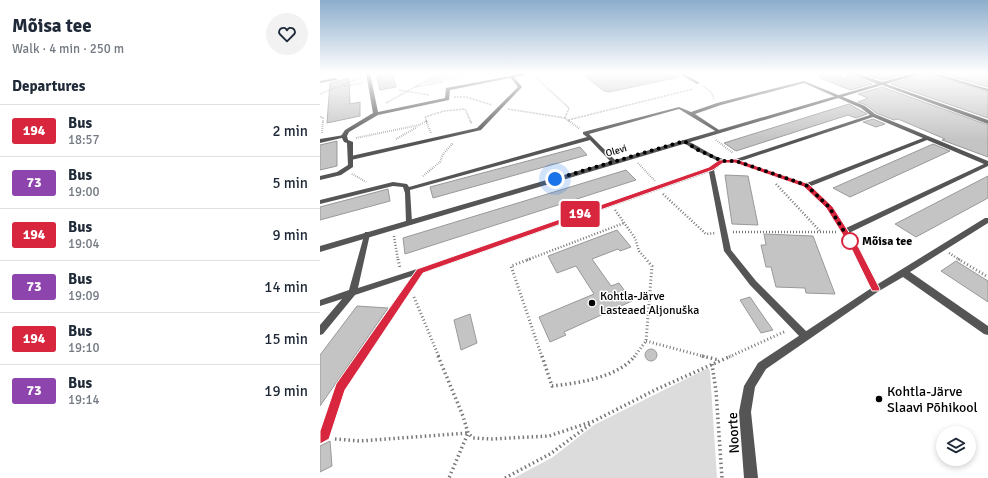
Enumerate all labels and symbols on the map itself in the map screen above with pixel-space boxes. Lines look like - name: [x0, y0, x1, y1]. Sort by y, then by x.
- street label: Olevi: [604, 142, 628, 160]
- your location: [545, 169, 565, 189]
- line badge: 194: [557, 201, 603, 227]
- marker: Mõisa tee: [841, 232, 859, 250]
- place label: Mõisa tee: [862, 234, 912, 249]
- place label: Kohtla-Järve Lasteaed Aljonuška: [600, 289, 699, 318]
- marker: Kohtla-Järve Lasteaed Aljonuška: [587, 298, 597, 308]
- place label: Kohtla-Järve Slaavi Põhikool: [887, 383, 978, 416]
- marker: Kohtla-Järve Slaavi Põhikool: [874, 394, 884, 404]
- street label: Noorte: [724, 412, 743, 454]

